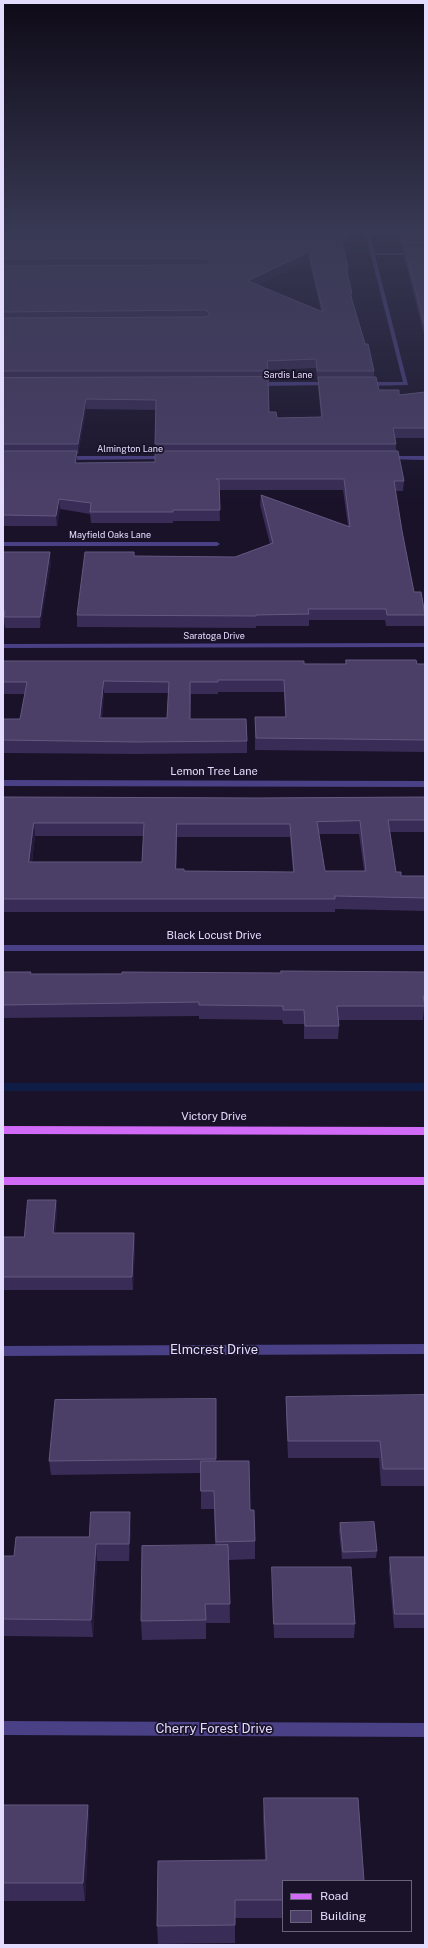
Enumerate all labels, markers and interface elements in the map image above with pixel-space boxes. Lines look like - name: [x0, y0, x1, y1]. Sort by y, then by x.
- street label: Sardis Lane: [263, 370, 313, 380]
- street label: Almington Lane: [97, 444, 163, 454]
- street label: Mayfield Oaks Lane: [69, 530, 151, 540]
- street label: Saratoga Drive: [183, 631, 245, 641]
- street label: Lemon Tree Lane: [170, 765, 258, 779]
- street label: Black Locust Drive: [167, 929, 261, 943]
- street label: Victory Drive: [181, 1110, 247, 1124]
- street label: Elmcrest Drive: [170, 1342, 258, 1358]
- street label: Cherry Forest Drive: [155, 1721, 273, 1737]
- legend: [282, 1880, 412, 1932]
- text: Road: [320, 1889, 348, 1903]
- text: Building: [320, 1909, 366, 1923]

